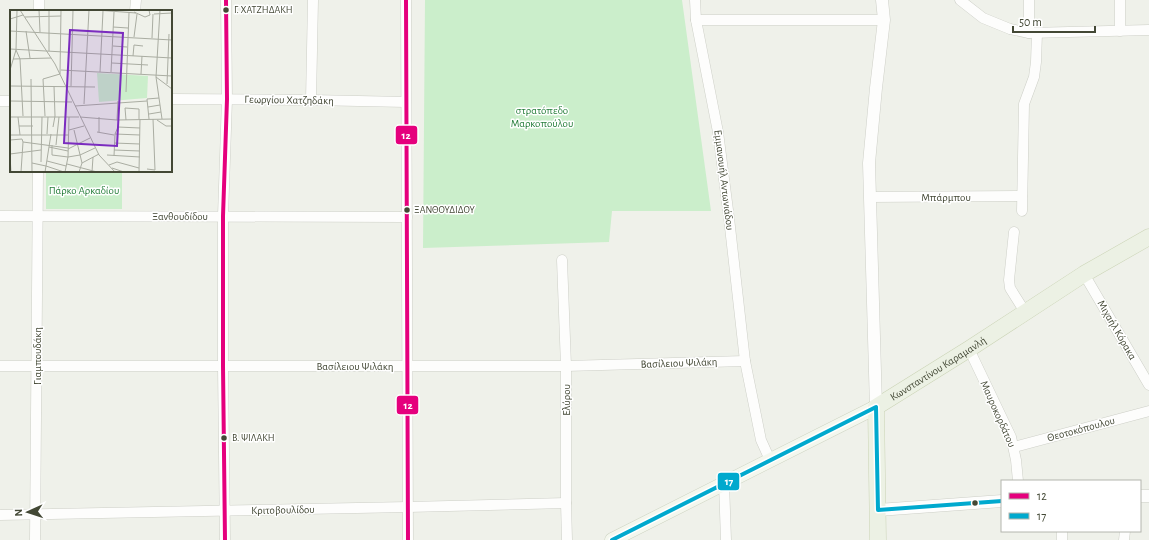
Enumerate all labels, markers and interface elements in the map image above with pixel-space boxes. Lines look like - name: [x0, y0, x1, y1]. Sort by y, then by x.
- marker: Γ. ΧΑΤΖΗΔΑΚΗ: [221, 5, 231, 15]
- place label: Γ. ΧΑΤΖΗΔΑΚΗ: [234, 5, 292, 15]
- scale bar: [1013, 8, 1095, 34]
- inset map: [10, 10, 172, 172]
- text: 50 m: [1019, 16, 1042, 28]
- street label: Γεωργίου Χατζηδάκη: [244, 94, 334, 106]
- park label: στρατόπεδο Μαρκοπούλου: [511, 105, 573, 129]
- line badge: 12: [395, 125, 418, 145]
- street label: Εμμανουήλ Αντωνιάδου: [712, 129, 736, 231]
- text: 12: [401, 130, 411, 141]
- park label: Πάρκο Αρκαδίου: [49, 185, 119, 196]
- street label: Μπάρμπου: [921, 192, 971, 203]
- marker: ΞΑΝΘΟΥΔΙΔΟΥ: [402, 205, 412, 215]
- place label: ΞΑΝΘΟΥΔΙΔΟΥ: [414, 205, 475, 215]
- street label: Ξανθουδίδου: [152, 211, 208, 222]
- street label: Μιχαήλ Κόρακα: [1096, 298, 1139, 362]
- street label: Γιαμπουδάκη: [32, 327, 43, 385]
- street label: Κωνσταντίνου Καραμανλή: [888, 334, 988, 402]
- street label: Βασίλειου Ψιλάκη: [640, 356, 718, 370]
- street label: Βασίλειου Ψιλάκη: [317, 361, 393, 372]
- street label: Μαυροκορδάτου: [978, 379, 1018, 449]
- street label: Ελύρου: [561, 384, 572, 416]
- line badge: 12: [396, 395, 419, 415]
- text: 12: [403, 400, 413, 411]
- street label: Θεοτοκόπουλου: [1046, 415, 1116, 443]
- marker: Β. ΨΙΛΑΚΗ: [219, 433, 229, 443]
- place label: Β. ΨΙΛΑΚΗ: [232, 433, 275, 443]
- line badge: 17: [717, 472, 740, 491]
- text: 17: [725, 476, 734, 487]
- legend: [1001, 480, 1141, 532]
- text: 12: [1037, 490, 1047, 502]
- north arrow: [8, 492, 48, 532]
- unlabelled marker: [970, 498, 980, 508]
- street label: Κριτοβουλίδου: [251, 504, 315, 516]
- text: N: [13, 508, 24, 517]
- text: 17: [1037, 510, 1046, 522]

